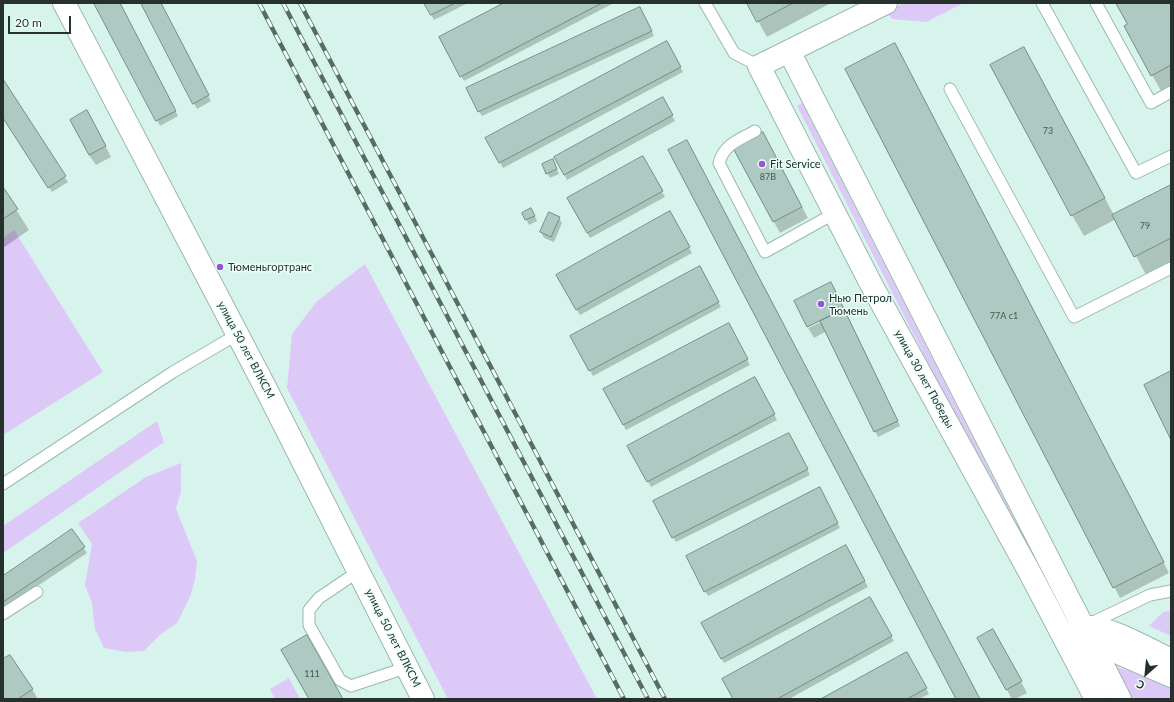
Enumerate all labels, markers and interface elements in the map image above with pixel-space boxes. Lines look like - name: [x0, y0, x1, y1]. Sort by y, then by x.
- scale bar: [10, 8, 73, 34]
- text: 20 m: [15, 15, 42, 30]
- house number: 73: [1043, 126, 1053, 136]
- place label: Fit Service: [770, 157, 821, 171]
- marker: Fit Service: [757, 159, 767, 169]
- house number: 87В: [760, 172, 776, 182]
- house number: 79: [1140, 221, 1150, 231]
- place label: Тюменьгортранс: [228, 260, 312, 274]
- marker: Тюменьгортранс: [215, 262, 225, 272]
- place label: Нью Петрол Тюмень: [829, 291, 892, 317]
- street label: улица 50 лет ВЛКСМ: [215, 299, 277, 401]
- marker: Нью Петрол Тюмень: [816, 299, 826, 309]
- house number: 77А с1: [990, 311, 1018, 321]
- street label: улица 30 лет Победы: [892, 328, 956, 430]
- street label: улица 50 лет ВЛКСМ: [362, 587, 424, 689]
- north arrow: [1126, 654, 1166, 694]
- house number: 111: [304, 669, 320, 679]
- text: С: [1134, 678, 1147, 693]

